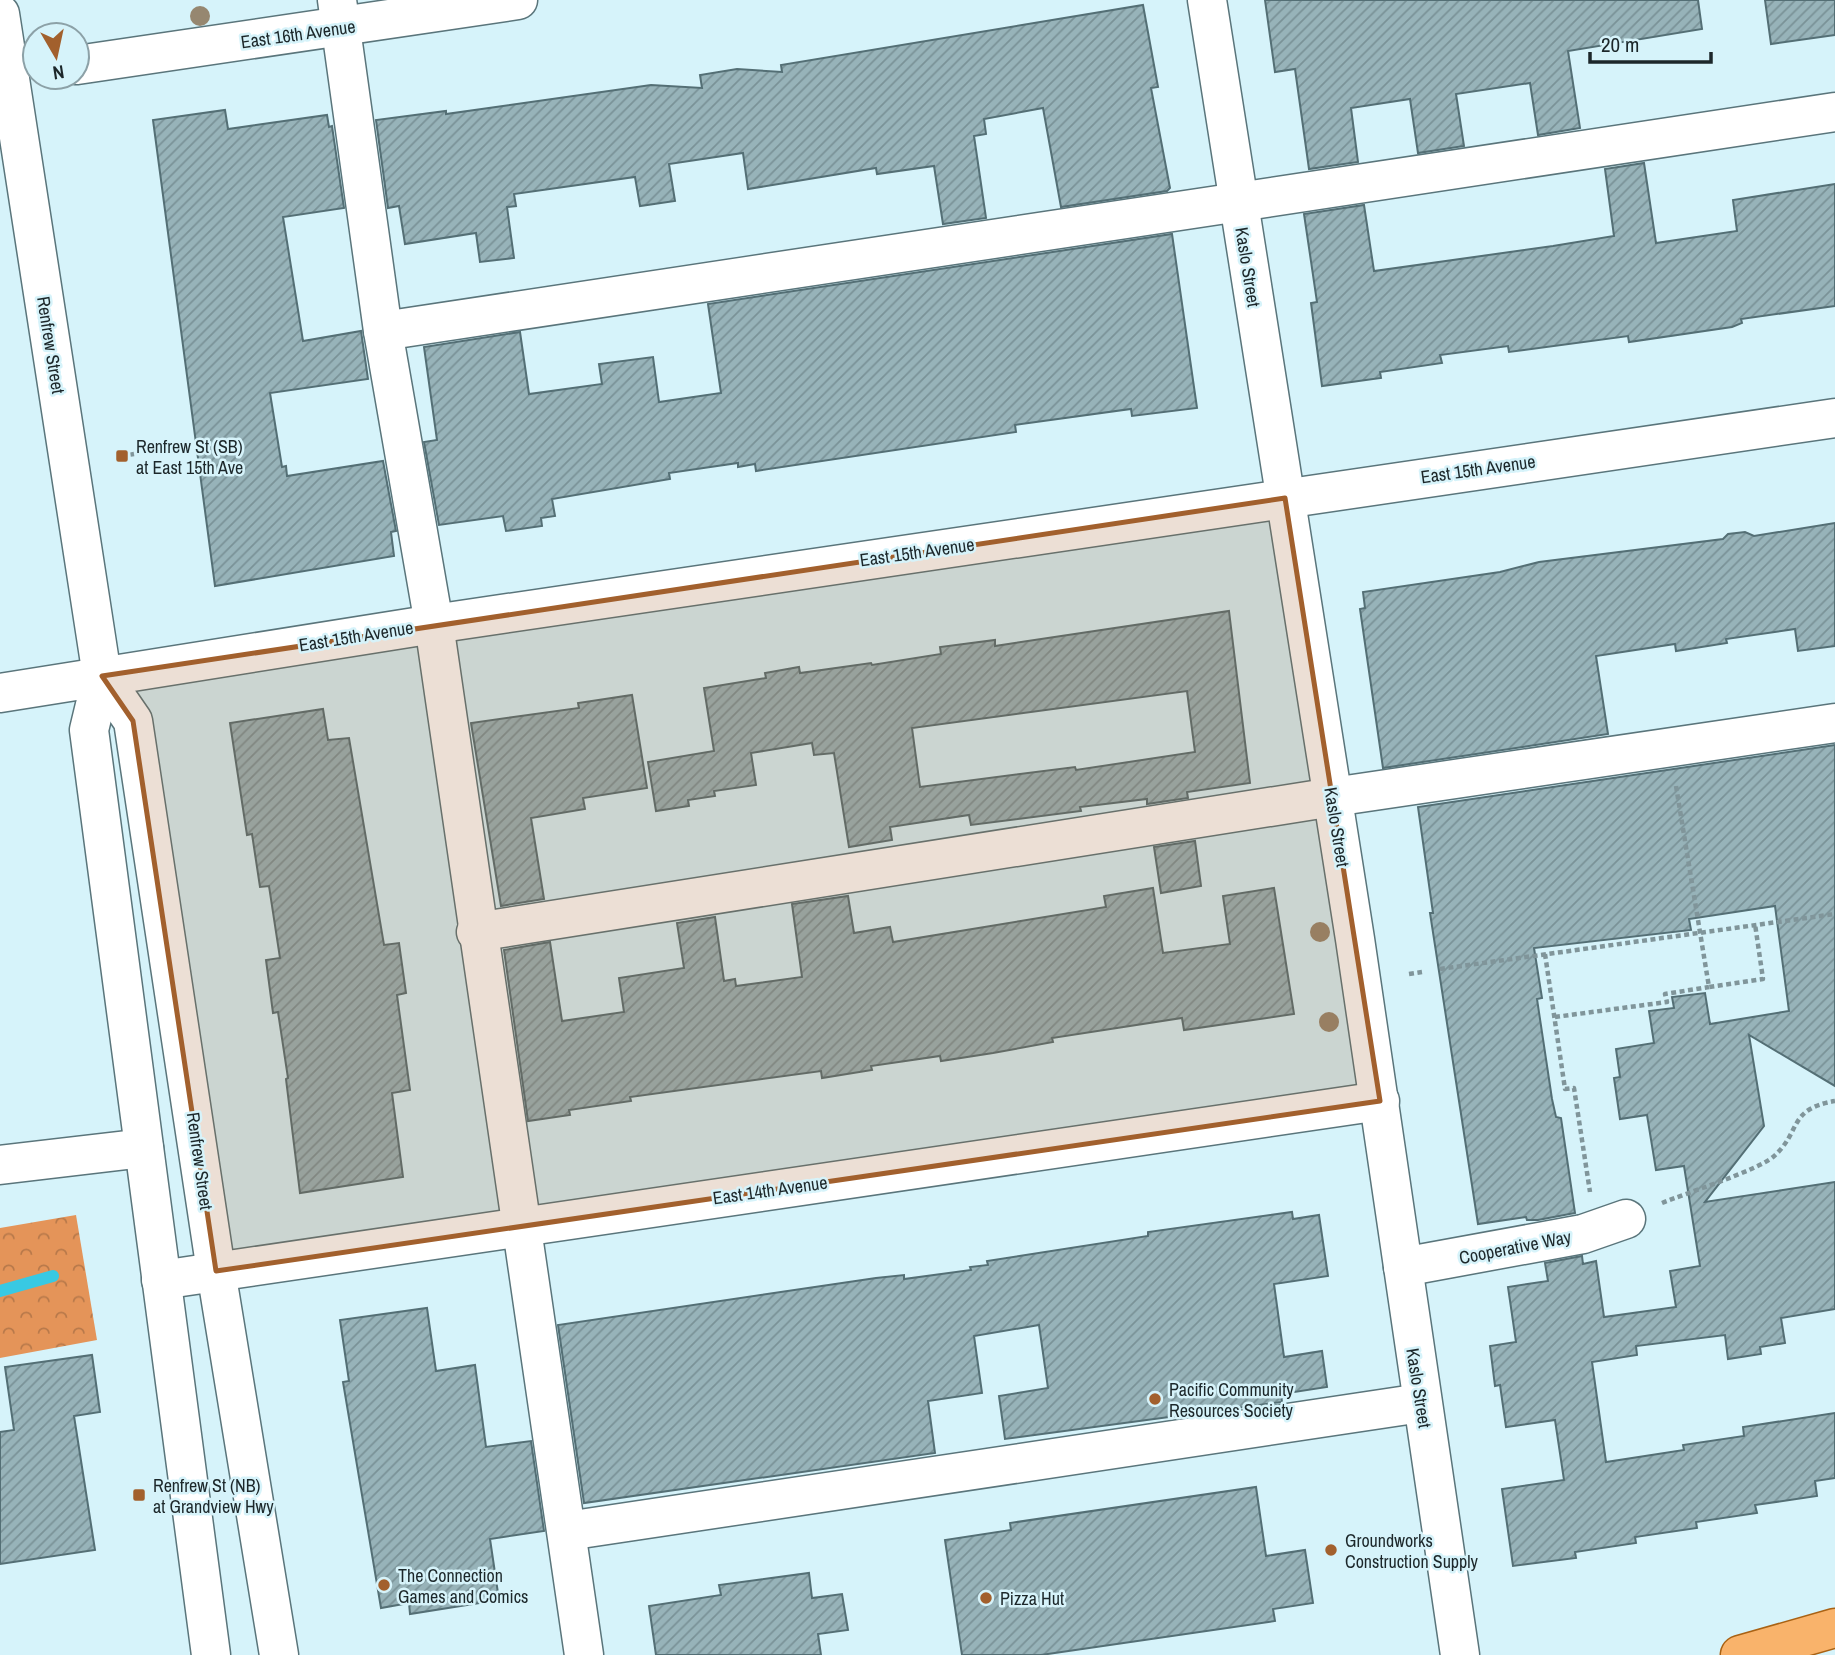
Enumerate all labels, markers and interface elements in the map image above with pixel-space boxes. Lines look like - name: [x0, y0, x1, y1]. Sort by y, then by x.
- street label: East 16th Avenue: [239, 14, 357, 54]
- north arrow: [21, 21, 91, 91]
- scale bar: [1590, 21, 1711, 65]
- text: 20 m: [1601, 30, 1639, 59]
- text: N: [51, 59, 66, 87]
- street label: Kaslo Street: [1229, 225, 1267, 309]
- street label: Renfrew Street: [31, 294, 71, 396]
- place label: Renfrew St (SB) at East 15th Ave: [136, 434, 243, 480]
- marker: Renfrew St (SB) at East 15th Ave: [114, 448, 130, 464]
- street label: East 15th Avenue: [1419, 449, 1537, 489]
- street label: East 15th Avenue: [858, 532, 976, 572]
- street label: East 15th Avenue: [297, 615, 415, 657]
- street label: Kaslo Street: [1318, 785, 1356, 869]
- street label: Renfrew Street: [181, 1111, 219, 1211]
- street label: East 14th Avenue: [711, 1170, 829, 1210]
- street label: Cooperative Way: [1457, 1224, 1574, 1270]
- street label: Kaslo Street: [1400, 1346, 1438, 1430]
- place label: Pacific Community Resources Society: [1169, 1377, 1294, 1423]
- marker: Pacific Community Resources Society: [1147, 1391, 1163, 1407]
- place label: Renfrew St (NB) at Grandview Hwy: [153, 1473, 274, 1519]
- marker: Renfrew St (NB) at Grandview Hwy: [131, 1487, 147, 1503]
- place label: Groundworks Construction Supply: [1345, 1528, 1479, 1574]
- marker: Groundworks Construction Supply: [1323, 1542, 1339, 1558]
- place label: The Connection Games and Comics: [398, 1563, 528, 1609]
- marker: The Connection Games and Comics: [376, 1577, 392, 1593]
- place label: Pizza Hut: [1000, 1586, 1064, 1611]
- marker: Pizza Hut: [978, 1590, 994, 1606]

